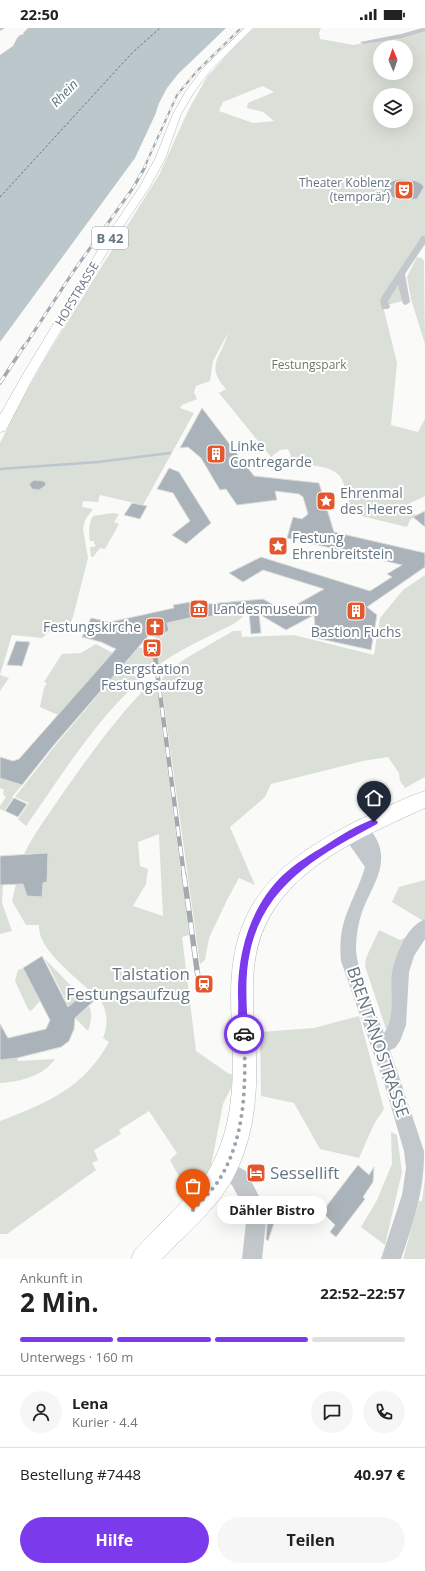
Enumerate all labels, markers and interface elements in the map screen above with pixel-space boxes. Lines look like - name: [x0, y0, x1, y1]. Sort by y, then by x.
- text: 22:50: [20, 4, 59, 24]
- north arrow: [373, 40, 413, 80]
- map controls: [373, 40, 413, 128]
- water label: Rhein: [46, 75, 82, 111]
- button: layers: [373, 88, 413, 128]
- place label: Theater Koblenz (temporär): [299, 174, 390, 205]
- theatre icon: Theater Koblenz (temporär): [393, 179, 415, 201]
- road number: B 42: [92, 227, 128, 249]
- street label: HOFSTRASSE: [51, 258, 102, 329]
- park label: Festungspark: [271, 356, 347, 373]
- place label: Linke Contregarde: [230, 436, 312, 471]
- building icon: Linke Contregarde: [205, 443, 227, 465]
- place label: Ehrenmal des Heeres: [340, 483, 413, 518]
- place icon: Ehrenmal des Heeres: [315, 490, 337, 512]
- place label: Festung Ehrenbreitstein: [292, 528, 393, 563]
- place icon: Festung Ehrenbreitstein: [267, 535, 289, 557]
- museum icon: Landesmuseum: [188, 598, 210, 620]
- place label: Landesmuseum: [213, 599, 317, 618]
- building icon: Bastion Fuchs: [345, 600, 367, 622]
- church icon: Festungskirche: [144, 616, 166, 638]
- place label: Festungskirche: [43, 617, 141, 636]
- place label: Bastion Fuchs: [311, 622, 402, 641]
- station icon: Bergstation Festungsaufzug: [141, 637, 163, 659]
- place label: Bergstation Festungsaufzug: [101, 659, 203, 694]
- pin: [357, 781, 391, 822]
- icon: home: [363, 787, 385, 809]
- place label: Talstation Festungsaufzug: [66, 962, 190, 1005]
- street label: BRENTANOSTRASSE: [342, 963, 415, 1120]
- station icon: Talstation Festungsaufzug: [193, 973, 215, 995]
- courier: [224, 1014, 264, 1054]
- icon: car: [233, 1023, 255, 1045]
- place label: Sessellift: [270, 1161, 339, 1184]
- hotel icon: Sessellift: [245, 1162, 267, 1184]
- pin: [176, 1169, 210, 1210]
- icon: bag: [182, 1175, 204, 1197]
- callout: Dähler Bistro: [217, 1196, 327, 1224]
- text: Dähler Bistro: [229, 1201, 315, 1219]
- text: Ankunft in: [20, 1269, 83, 1287]
- text: 22:52–22:57: [320, 1283, 405, 1303]
- text: 2 Min.: [20, 1284, 99, 1320]
- text: Unterwegs · 160 m: [20, 1348, 133, 1366]
- button: person: [20, 1391, 62, 1433]
- button: chat: [311, 1391, 353, 1433]
- button: phone: [363, 1391, 405, 1433]
- text: Lena: [72, 1393, 108, 1413]
- text: Kurier · 4.4: [72, 1413, 138, 1431]
- text: Bestellung #7448: [20, 1464, 141, 1484]
- text: 40.97 €: [354, 1464, 405, 1484]
- button: Hilfe: [20, 1517, 209, 1563]
- button: Teilen: [217, 1517, 405, 1563]

